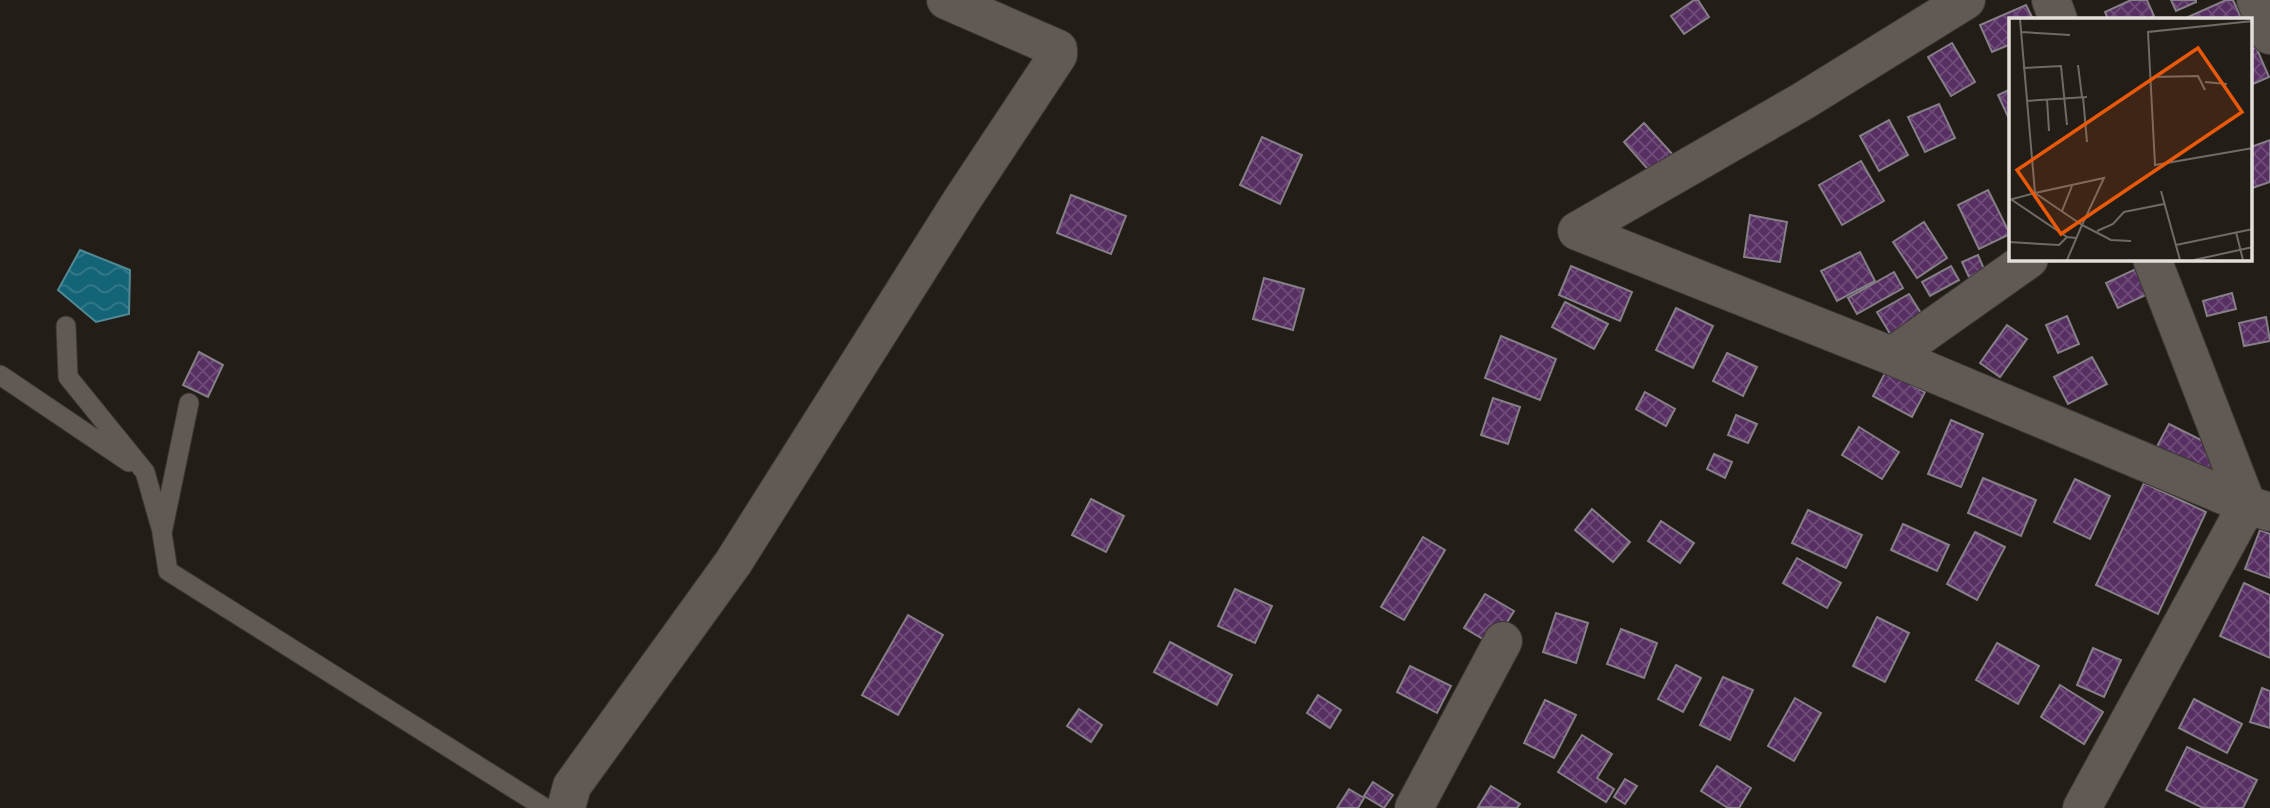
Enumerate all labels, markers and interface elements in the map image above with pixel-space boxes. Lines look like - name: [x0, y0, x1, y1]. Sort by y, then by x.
- inset map: [2009, 18, 2252, 261]

